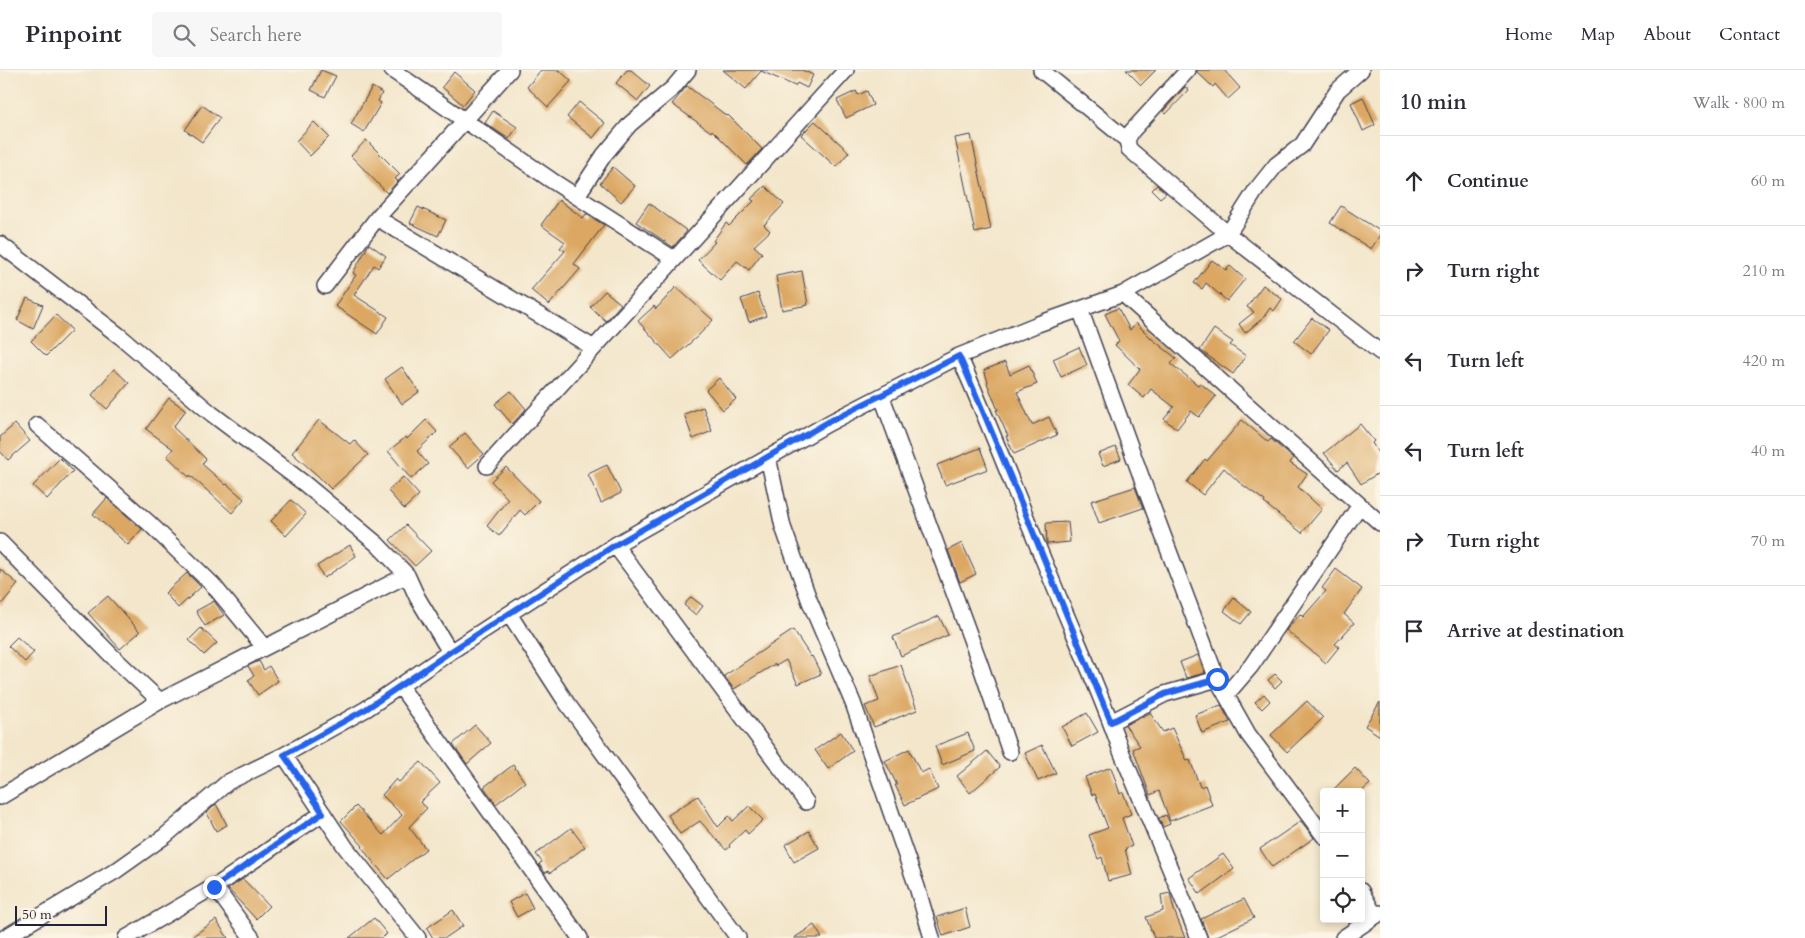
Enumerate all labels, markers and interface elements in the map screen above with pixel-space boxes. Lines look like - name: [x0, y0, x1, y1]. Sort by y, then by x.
- search box: [152, 12, 502, 57]
- text: Pinpoint: [25, 18, 122, 51]
- icon: search: [170, 21, 198, 49]
- text: Search here: [210, 22, 302, 48]
- text: Home: [1505, 22, 1553, 47]
- text: Map: [1581, 22, 1615, 47]
- text: About: [1643, 22, 1691, 47]
- text: Contact: [1719, 22, 1780, 47]
- text: 10 min: [1400, 88, 1467, 117]
- text: Walk · 800 m: [1693, 92, 1785, 114]
- icon: ahead: [1400, 167, 1428, 195]
- text: Continue: [1447, 168, 1529, 194]
- text: 60 m: [1751, 170, 1785, 192]
- icon: right: [1400, 257, 1428, 285]
- text: Turn right: [1447, 258, 1539, 284]
- text: 210 m: [1743, 260, 1785, 282]
- icon: left: [1400, 347, 1428, 375]
- text: Turn left: [1447, 348, 1524, 374]
- text: 420 m: [1743, 350, 1785, 372]
- icon: left: [1400, 437, 1428, 465]
- text: Turn left: [1447, 438, 1524, 464]
- text: 40 m: [1751, 440, 1785, 462]
- icon: right: [1400, 527, 1428, 555]
- text: Turn right: [1447, 528, 1539, 554]
- text: 70 m: [1751, 530, 1785, 552]
- icon: arrive: [1400, 617, 1428, 645]
- text: Arrive at destination: [1447, 618, 1624, 644]
- route start: [1206, 668, 1229, 691]
- map controls: [1320, 788, 1365, 923]
- button: +: [1320, 788, 1365, 833]
- button: −: [1320, 833, 1365, 878]
- route end: [203, 876, 226, 899]
- button: locate: [1320, 878, 1365, 923]
- scale bar: [15, 903, 108, 926]
- text: 50 m: [22, 905, 52, 924]

